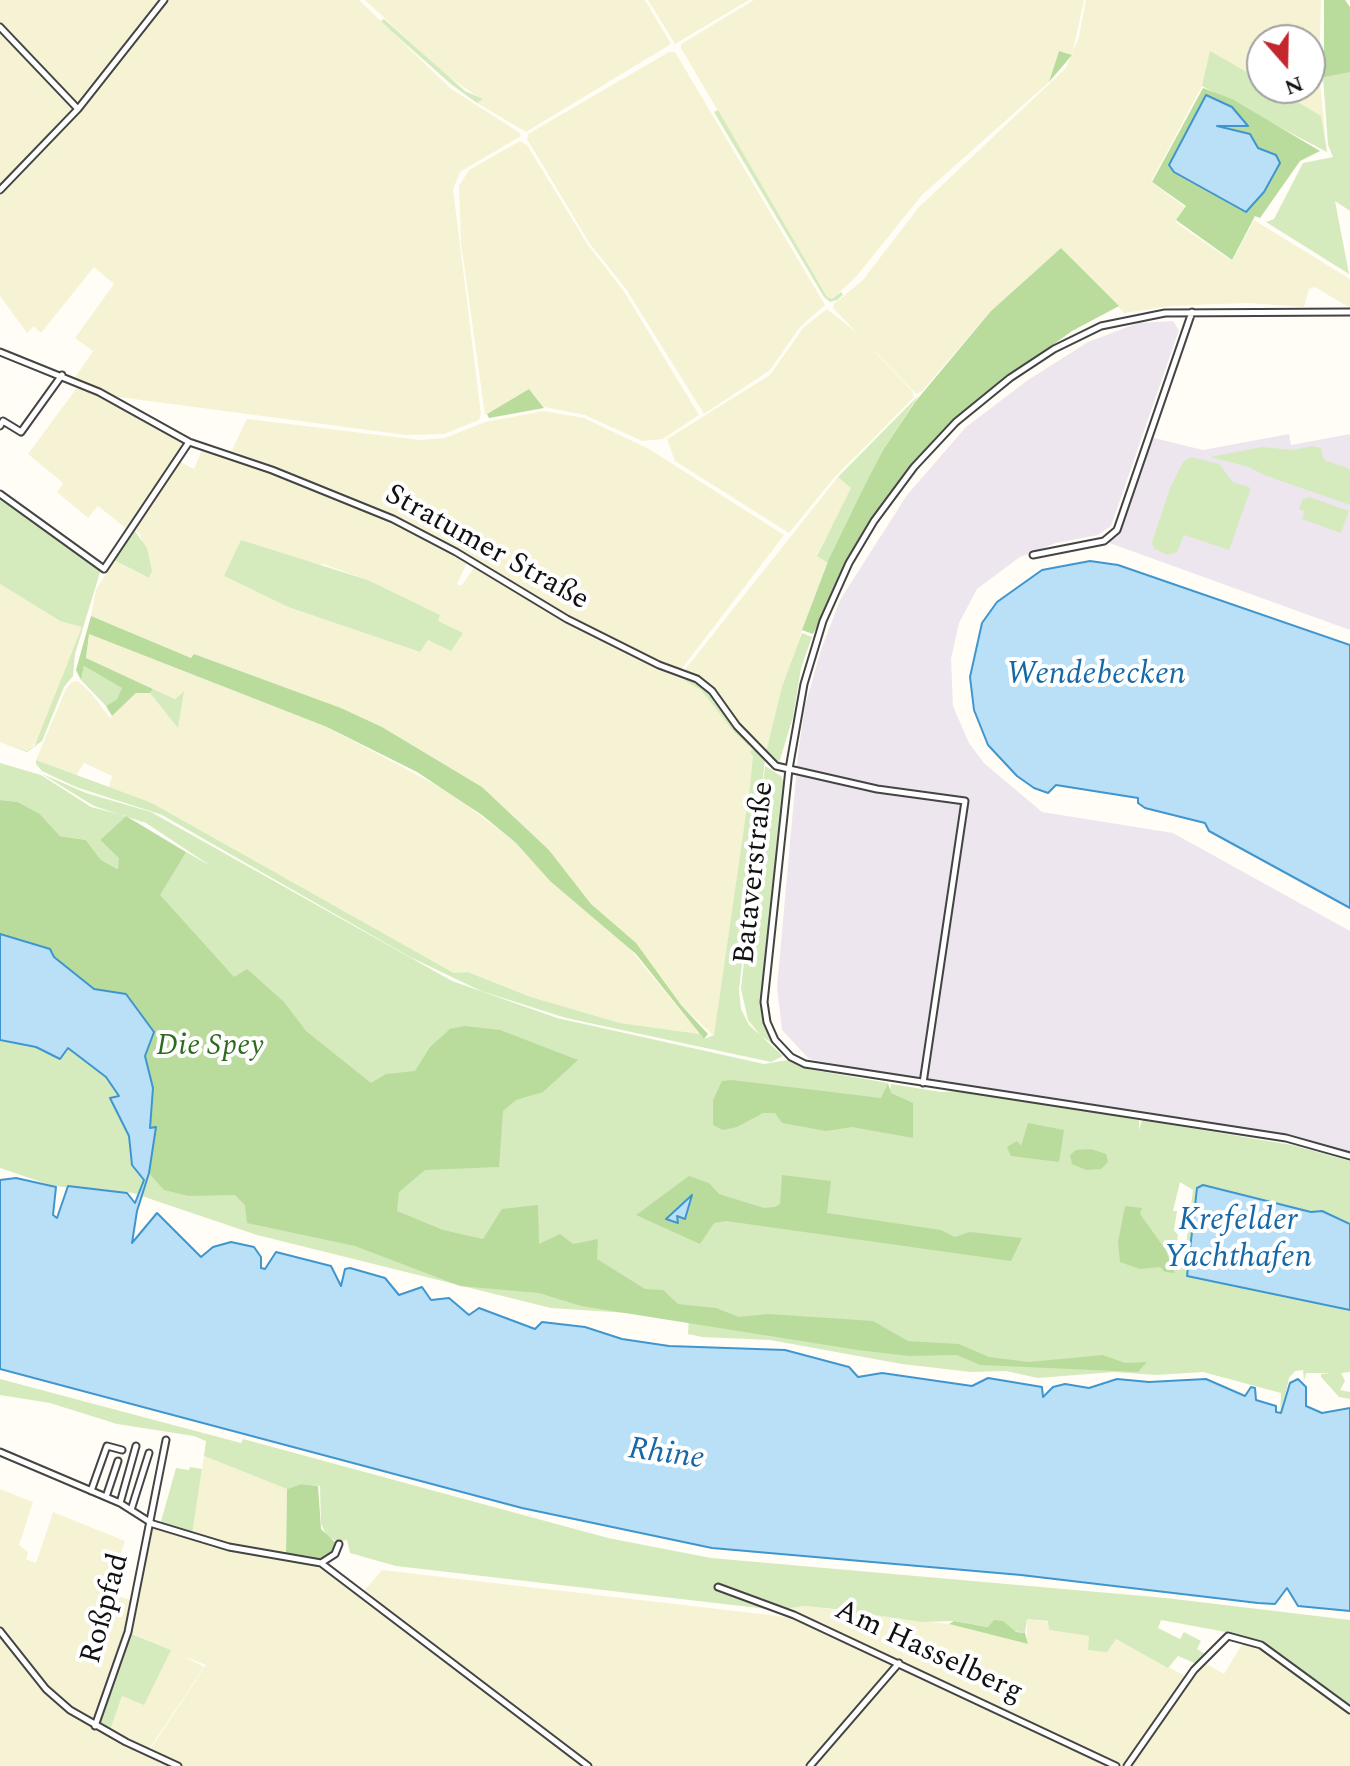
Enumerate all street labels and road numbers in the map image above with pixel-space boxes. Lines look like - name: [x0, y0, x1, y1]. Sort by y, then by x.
- street label: Stratumer Straße: [378, 478, 594, 620]
- street label: Bataverstraße: [729, 780, 783, 966]
- street label: Roßpfad: [75, 1550, 139, 1668]
- street label: Am Hasselberg: [828, 1594, 1028, 1712]

